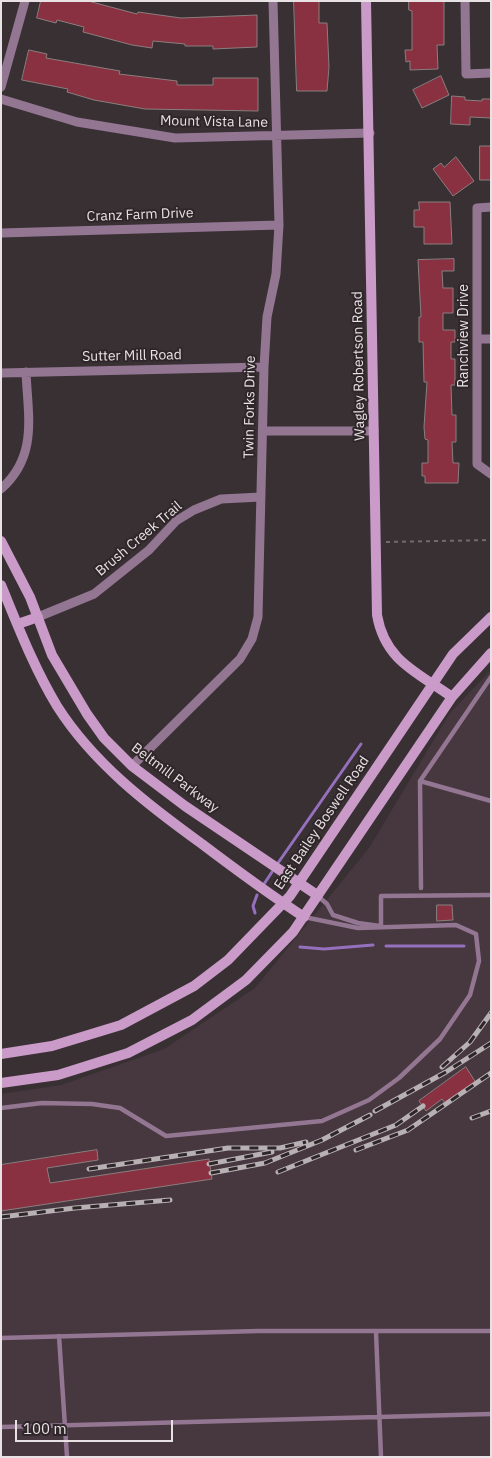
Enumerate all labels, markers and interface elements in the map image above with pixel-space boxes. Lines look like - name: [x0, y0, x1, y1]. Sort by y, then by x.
- street label: Mount Vista Lane: [160, 113, 268, 131]
- street label: Cranz Farm Drive: [86, 205, 194, 225]
- street label: Ranchview Drive: [456, 284, 472, 388]
- street label: Wagley Robertson Road: [349, 291, 369, 441]
- street label: Sutter Mill Road: [82, 347, 182, 365]
- street label: Twin Forks Drive: [241, 355, 259, 459]
- street label: Brush Creek Trail: [92, 498, 186, 580]
- street label: Beltmill Parkway: [128, 740, 222, 816]
- street label: East Bailey Boswell Road: [271, 753, 373, 893]
- scale bar: [18, 1410, 175, 1442]
- text: 100 m: [23, 1419, 67, 1438]

